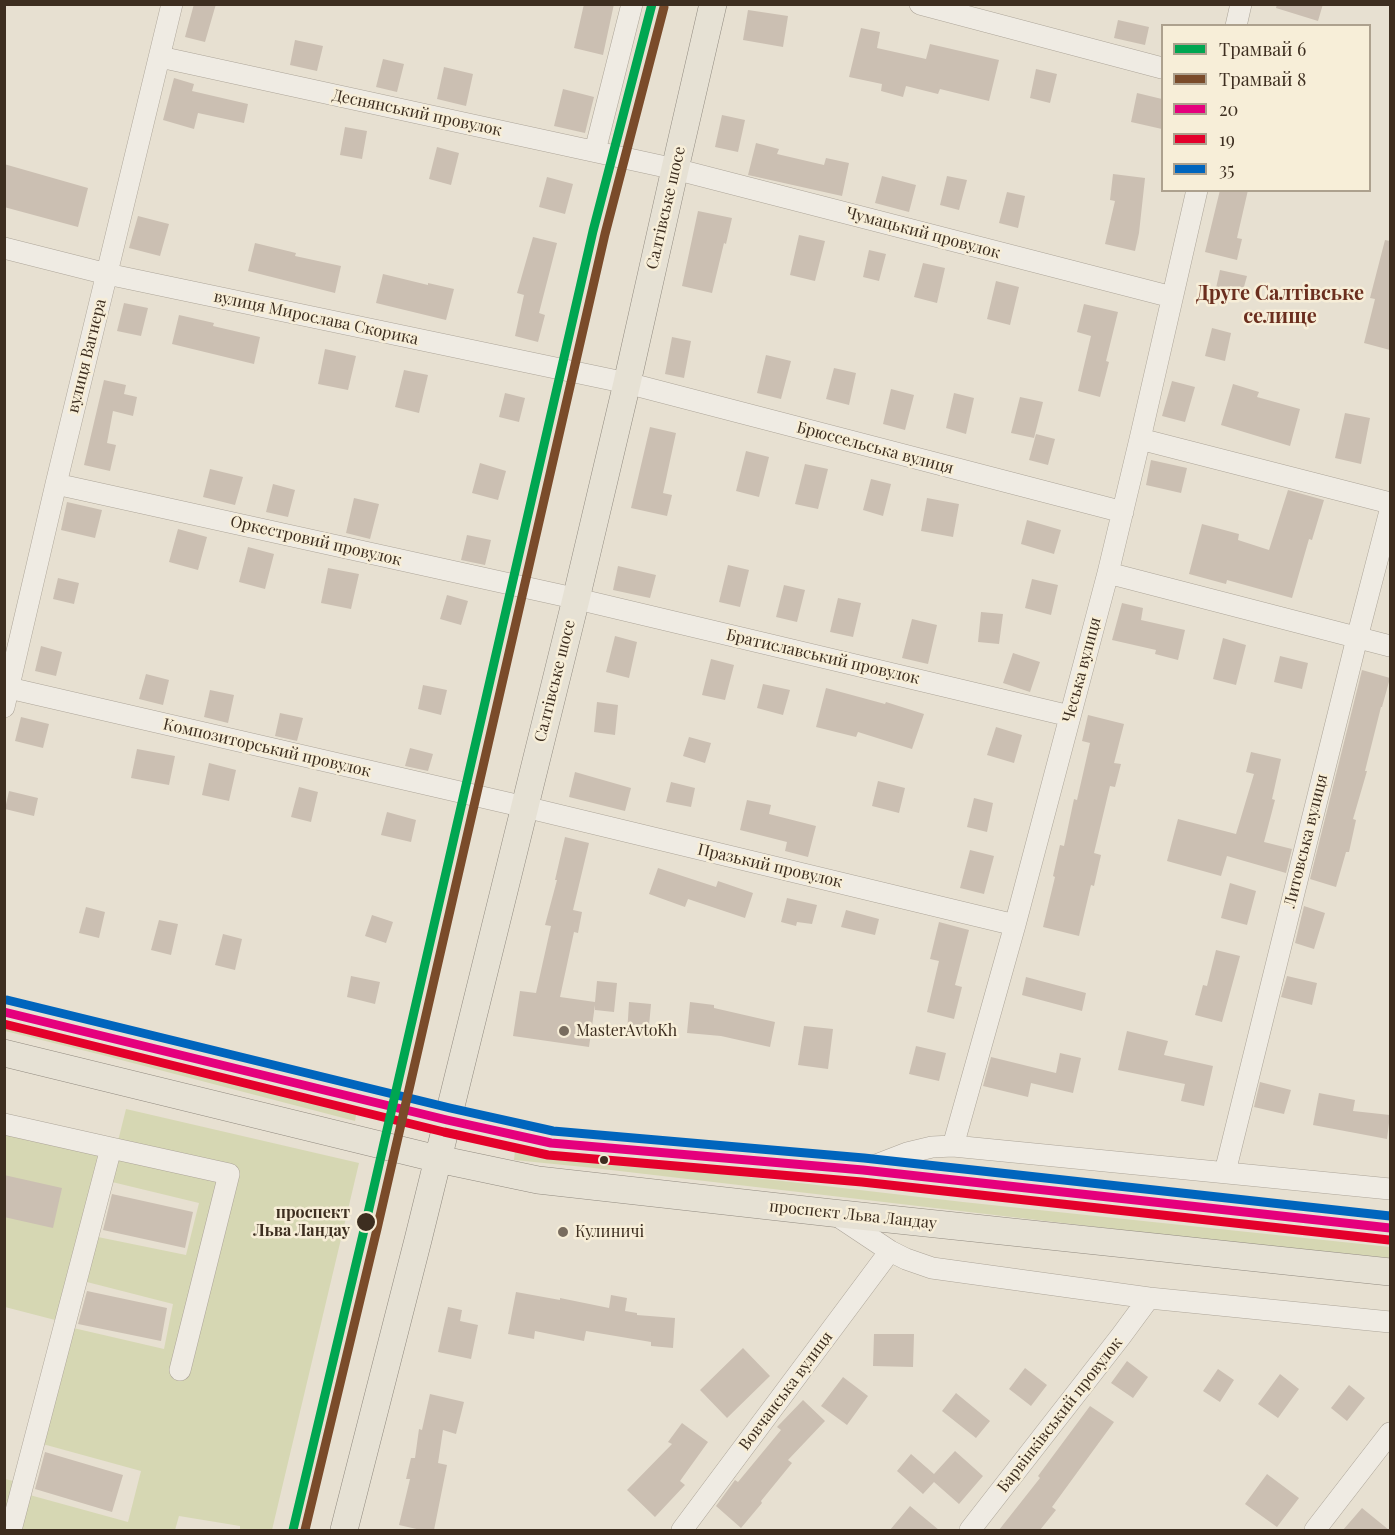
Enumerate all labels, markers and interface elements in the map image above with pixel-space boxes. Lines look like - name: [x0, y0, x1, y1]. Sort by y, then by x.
- legend: [1161, 24, 1371, 192]
- text: Трамвай 6: [1219, 37, 1306, 61]
- text: Трамвай 8: [1219, 67, 1306, 91]
- street label: Деснянський провулок: [330, 86, 504, 140]
- text: 20: [1219, 97, 1238, 121]
- text: 19: [1219, 127, 1235, 151]
- street label: Салтівське шосе: [643, 145, 689, 271]
- text: 35: [1219, 157, 1235, 181]
- street label: Чумацький провулок: [844, 203, 1002, 263]
- district label: Друге Салтівське селище: [1196, 282, 1364, 329]
- street label: вулиця Мирослава Скорика: [212, 287, 420, 349]
- street label: вулиця Вагнера: [64, 297, 110, 415]
- street label: Брюссельська вулиця: [794, 418, 956, 478]
- street label: Оркестровий провулок: [228, 512, 404, 570]
- street label: Чеська вулиця: [1059, 615, 1105, 725]
- street label: Салтівське шосе: [531, 618, 579, 744]
- street label: Братиславський провулок: [724, 625, 922, 689]
- street label: Композиторський провулок: [161, 715, 373, 781]
- street label: Литовська вулиця: [1280, 772, 1332, 910]
- street label: Празький провулок: [696, 840, 844, 892]
- place label: MasterAvtoKh: [576, 1021, 677, 1041]
- marker: MasterAvtoKh: [557, 1024, 571, 1038]
- unlabelled marker: [598, 1154, 610, 1166]
- street label: проспект Льва Ландау: [768, 1197, 938, 1233]
- place label: проспект Льва Ландау: [253, 1203, 350, 1241]
- marker: проспект Льва Ландау: [355, 1211, 377, 1233]
- place label: Кулиничі: [575, 1222, 644, 1242]
- marker: Кулиничі: [556, 1225, 570, 1239]
- street label: Вовчанська вулиця: [735, 1328, 837, 1454]
- street label: Барвінківський провулок: [993, 1334, 1127, 1496]

